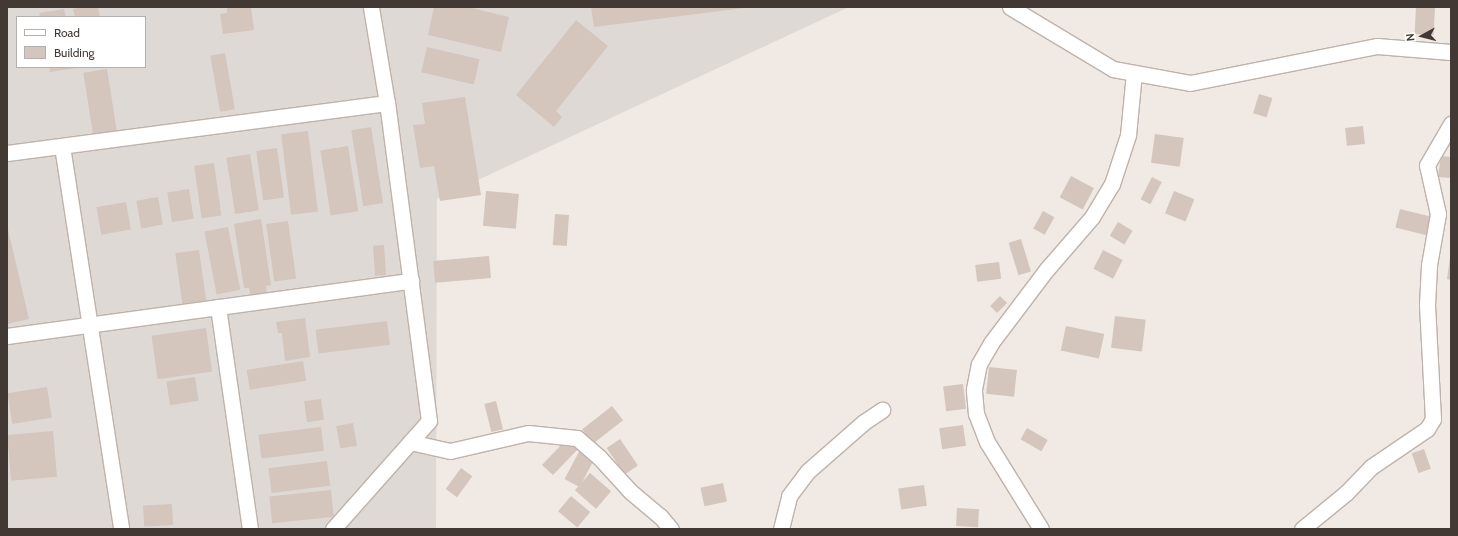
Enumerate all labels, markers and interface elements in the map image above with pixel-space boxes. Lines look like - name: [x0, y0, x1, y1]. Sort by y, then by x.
- legend: [16, 16, 146, 68]
- north arrow: [1402, 16, 1442, 56]
- text: Road: [54, 25, 80, 40]
- text: N: [1403, 33, 1418, 42]
- text: Building: [54, 45, 95, 60]

